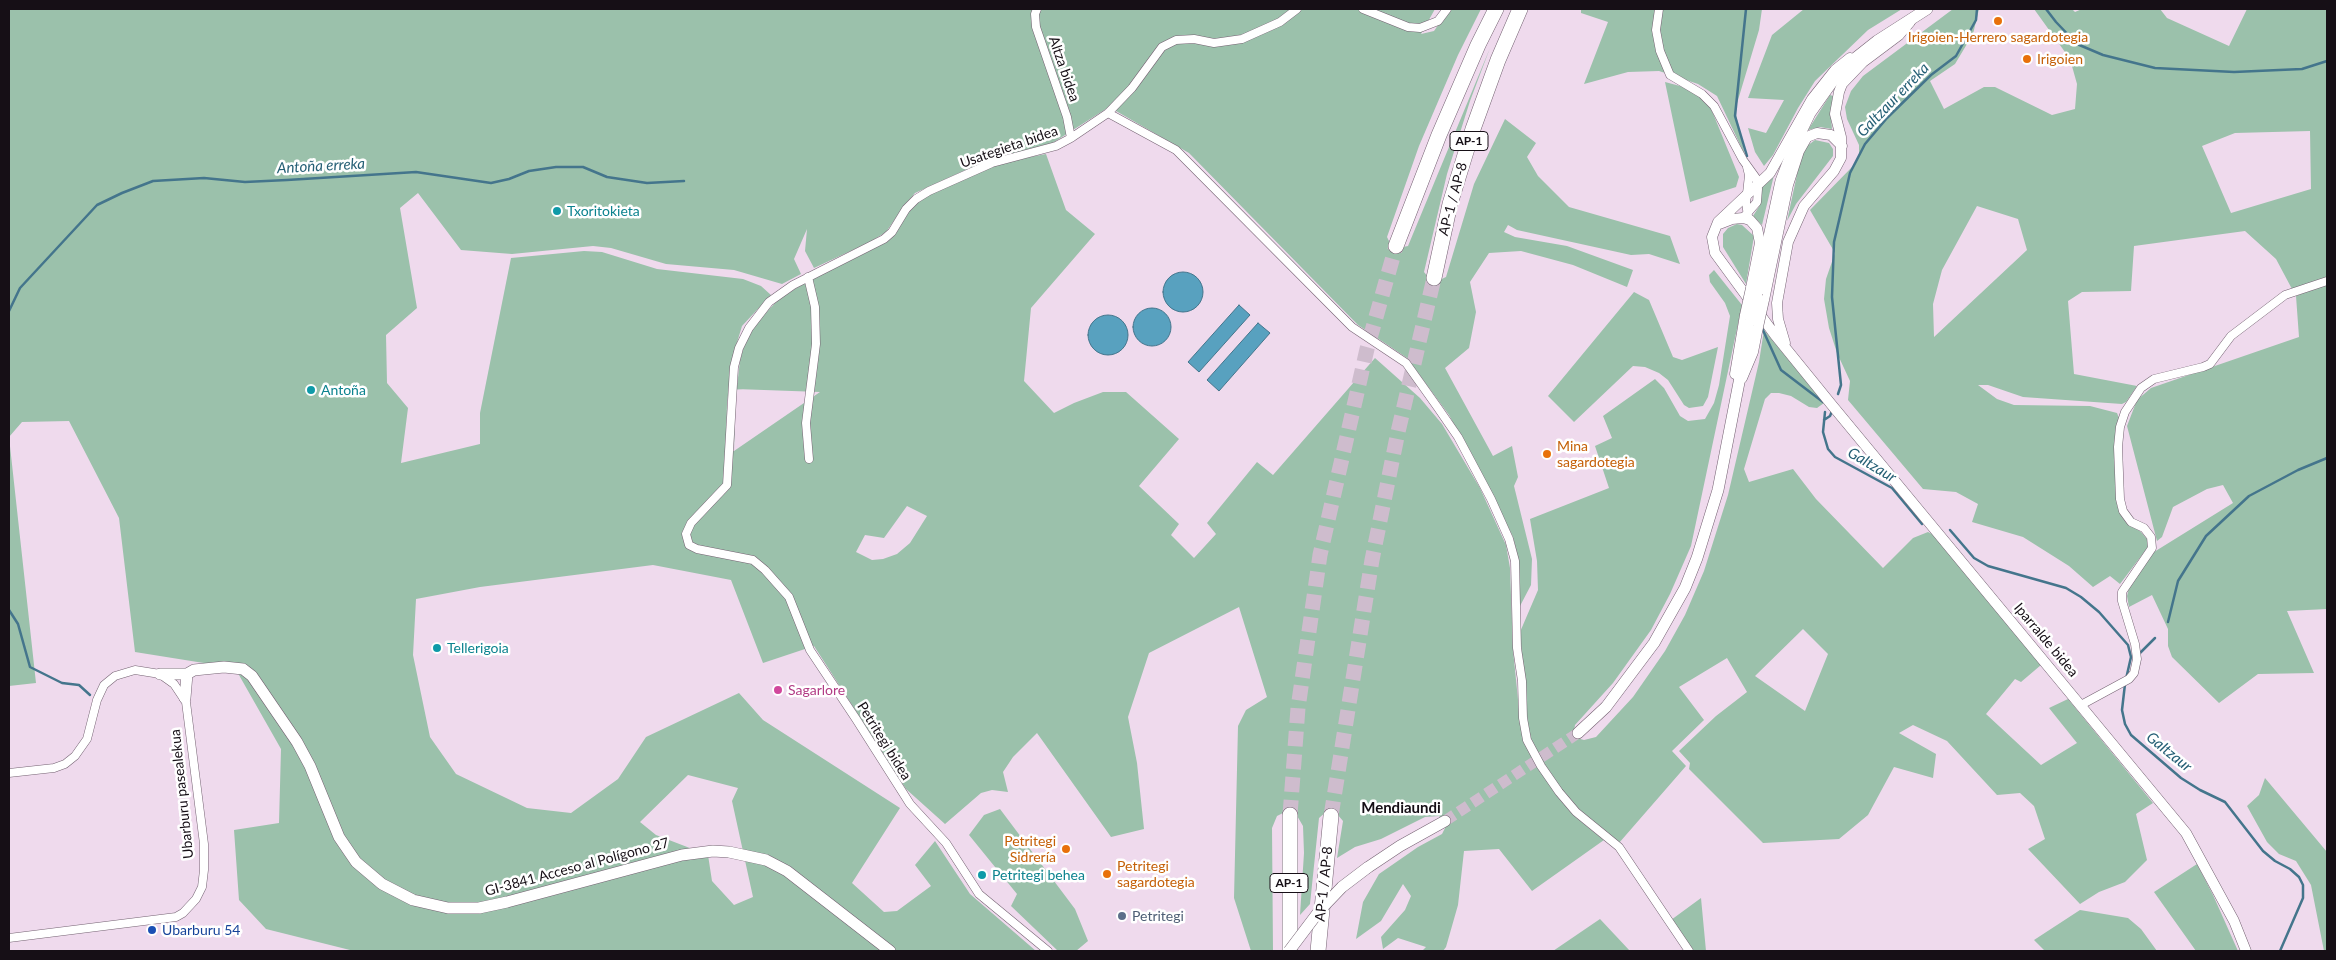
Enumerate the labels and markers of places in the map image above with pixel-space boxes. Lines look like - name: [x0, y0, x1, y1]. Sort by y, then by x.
- marker: Irigoien-Herrero sagardotegia: [1992, 15, 2004, 27]
- place label: Irigoien-Herrero sagardotegia: [1908, 29, 2088, 45]
- place label: Irigoien: [2037, 51, 2083, 67]
- marker: Irigoien: [2021, 53, 2033, 65]
- place label: Txoritokieta: [567, 203, 640, 219]
- marker: Txoritokieta: [551, 205, 563, 217]
- place label: Antoña: [321, 382, 366, 398]
- marker: Antoña: [305, 384, 317, 396]
- place label: Mina sagardotegia: [1557, 438, 1635, 471]
- marker: Mina sagardotegia: [1541, 448, 1553, 460]
- place label: Tellerigoia: [447, 640, 509, 656]
- marker: Tellerigoia: [431, 642, 443, 654]
- place label: Sagarlore: [788, 682, 845, 698]
- marker: Sagarlore: [772, 684, 784, 696]
- place label: Petritegi Sidrería: [1004, 833, 1056, 866]
- marker: Petritegi Sidrería: [1060, 843, 1072, 855]
- place label: Petritegi sagardotegia: [1117, 858, 1195, 890]
- place label: Petritegi behea: [992, 867, 1085, 883]
- marker: Petritegi sagardotegia: [1101, 868, 1113, 880]
- marker: Petritegi behea: [976, 869, 988, 881]
- place label: Petritegi: [1132, 908, 1184, 924]
- marker: Petritegi: [1116, 910, 1128, 922]
- place label: Ubarburu 54: [162, 922, 240, 938]
- marker: Ubarburu 54: [146, 924, 158, 936]

